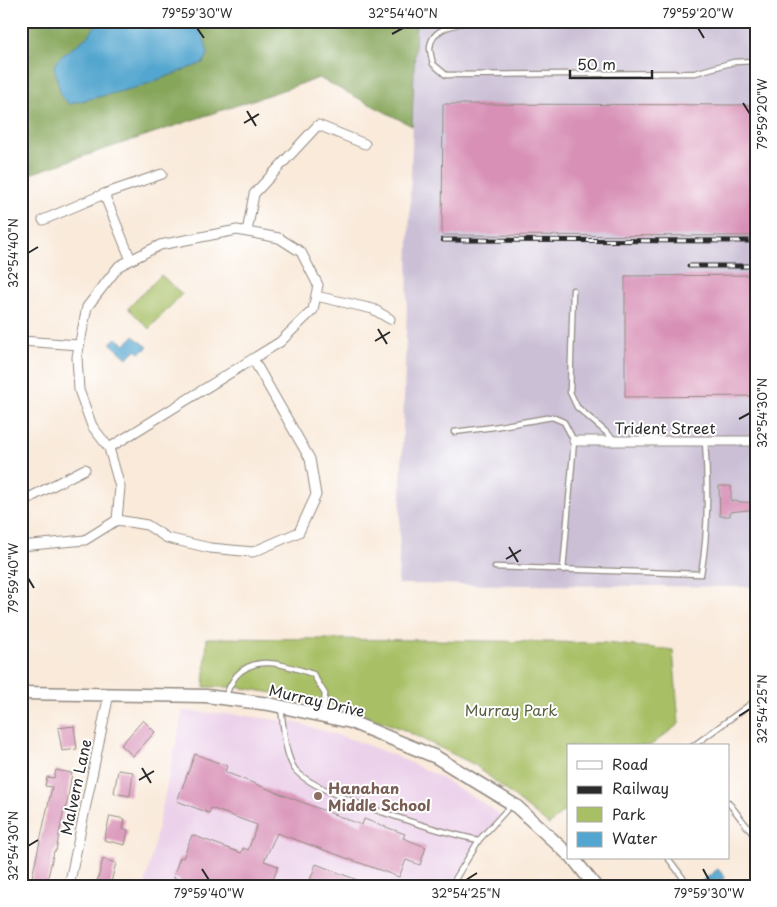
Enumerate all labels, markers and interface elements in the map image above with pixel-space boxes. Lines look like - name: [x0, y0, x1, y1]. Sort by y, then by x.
- text: 79°59'30"W: [162, 4, 233, 22]
- text: 32°54'40"N: [368, 4, 438, 22]
- text: 79°59'20"W: [663, 4, 734, 22]
- scale bar: [570, 48, 652, 80]
- text: 50 m: [577, 52, 616, 75]
- text: 79°59'20"W: [753, 78, 771, 149]
- text: 32°54'40"N: [4, 218, 22, 288]
- text: 32°54'30"N: [753, 378, 771, 448]
- street label: Trident Street: [614, 416, 716, 439]
- text: 79°59'40"W: [4, 542, 22, 613]
- text: 32°54'25"N: [753, 674, 771, 744]
- street label: Murray Drive: [267, 678, 367, 722]
- park label: Murray Park: [465, 698, 557, 721]
- street label: Malvern Lane: [54, 737, 96, 837]
- legend: [567, 744, 730, 860]
- text: Road: [612, 752, 648, 775]
- place label: Hanahan Middle School: [328, 776, 431, 816]
- text: Railway: [612, 776, 669, 799]
- marker: Hanahan Middle School: [312, 790, 324, 802]
- text: Park: [612, 802, 646, 825]
- text: 32°54'30"N: [4, 811, 22, 881]
- text: Water: [612, 826, 657, 849]
- text: 79°59'40"W: [174, 884, 245, 902]
- text: 32°54'25"N: [431, 884, 501, 902]
- text: 79°59'30"W: [674, 884, 745, 902]

